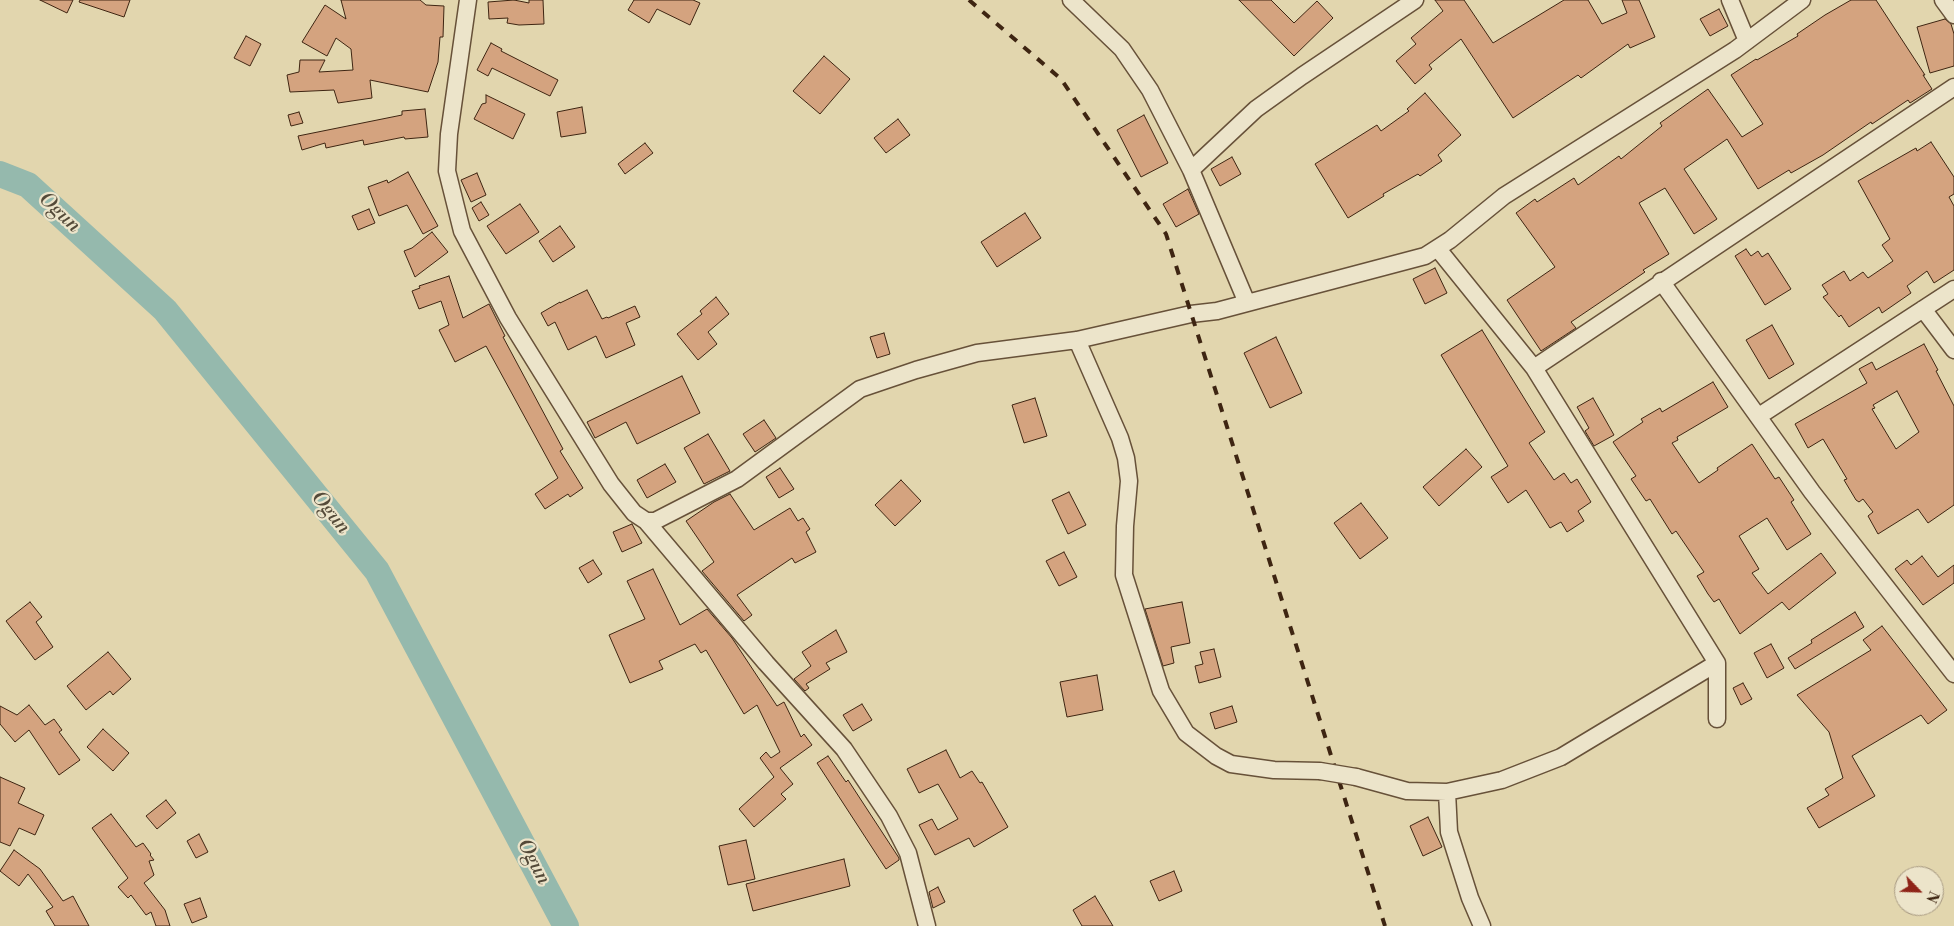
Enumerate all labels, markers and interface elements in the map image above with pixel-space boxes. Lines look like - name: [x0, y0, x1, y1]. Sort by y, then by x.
- water label: Ogun: [33, 188, 85, 238]
- water label: Ogun: [305, 487, 355, 539]
- water label: Ogun: [511, 835, 555, 889]
- north arrow: [1894, 866, 1944, 916]
- text: N: [1921, 888, 1942, 905]

